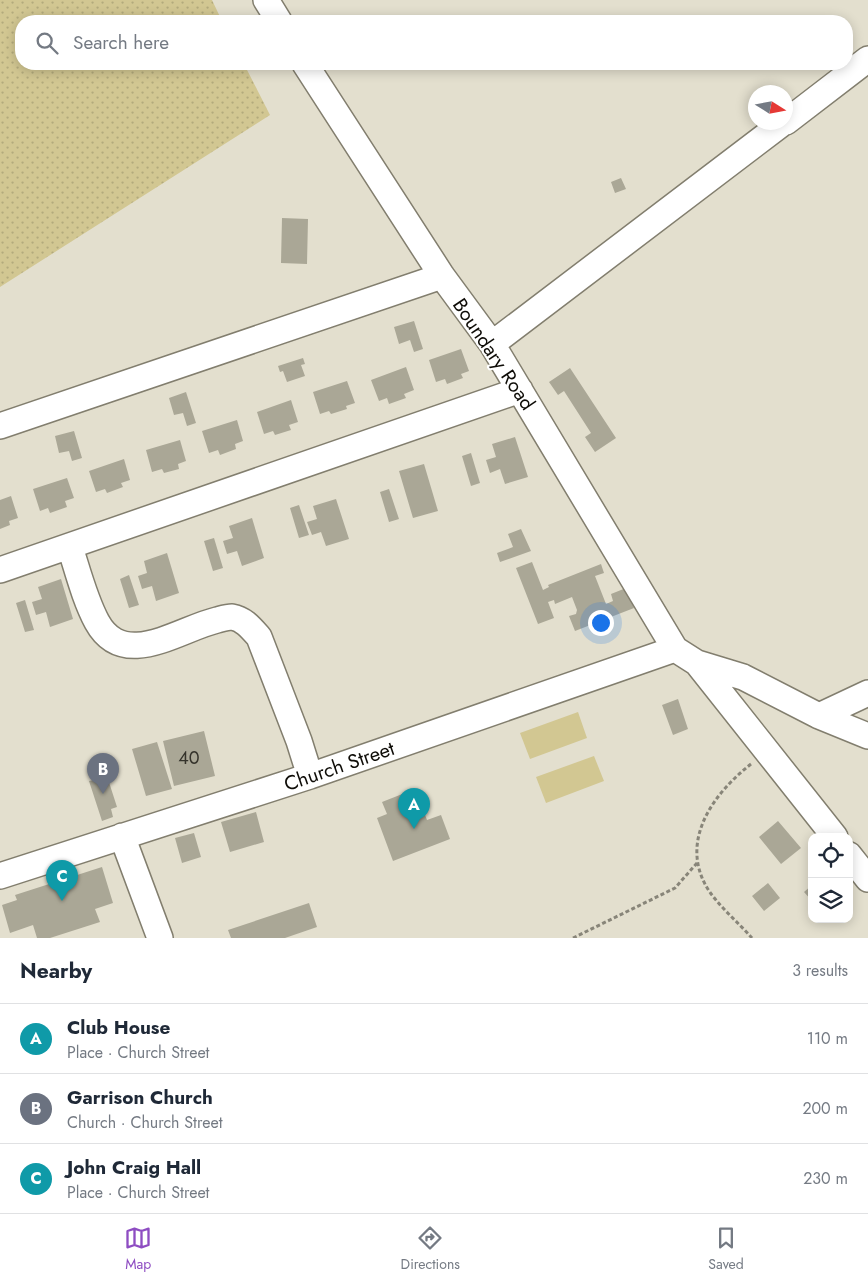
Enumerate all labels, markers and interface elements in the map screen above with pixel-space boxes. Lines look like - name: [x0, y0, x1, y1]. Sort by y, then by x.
- search box: [15, 15, 853, 70]
- icon: search: [33, 29, 61, 57]
- text: Search here: [73, 29, 169, 56]
- north arrow: [748, 85, 793, 130]
- street label: Boundary Road: [445, 292, 542, 416]
- your location: [588, 610, 614, 636]
- street label: Church Street: [280, 734, 398, 799]
- house number: 40: [178, 745, 200, 771]
- pin: B: [87, 753, 119, 794]
- pin: A: [398, 788, 430, 829]
- map controls: [808, 833, 853, 923]
- button: locate: [808, 833, 853, 878]
- pin: C: [46, 860, 78, 901]
- button: layers: [808, 878, 853, 923]
- text: Nearby: [20, 956, 92, 986]
- text: 3 results: [792, 959, 848, 982]
- text: Club House: [67, 1014, 170, 1041]
- text: A: [30, 1027, 42, 1050]
- text: 110 m: [807, 1027, 848, 1050]
- text: Place · Church Street: [67, 1041, 209, 1064]
- text: Garrison Church: [67, 1084, 213, 1111]
- text: B: [31, 1097, 41, 1120]
- text: 200 m: [802, 1097, 848, 1120]
- text: Church · Church Street: [67, 1111, 223, 1134]
- text: John Craig Hall: [67, 1154, 201, 1181]
- text: C: [30, 1167, 42, 1190]
- text: 230 m: [803, 1167, 848, 1190]
- text: Place · Church Street: [67, 1181, 209, 1204]
- tab: Map: [124, 1224, 152, 1274]
- tab: Directions: [401, 1224, 460, 1274]
- tab: Saved: [708, 1224, 744, 1274]

